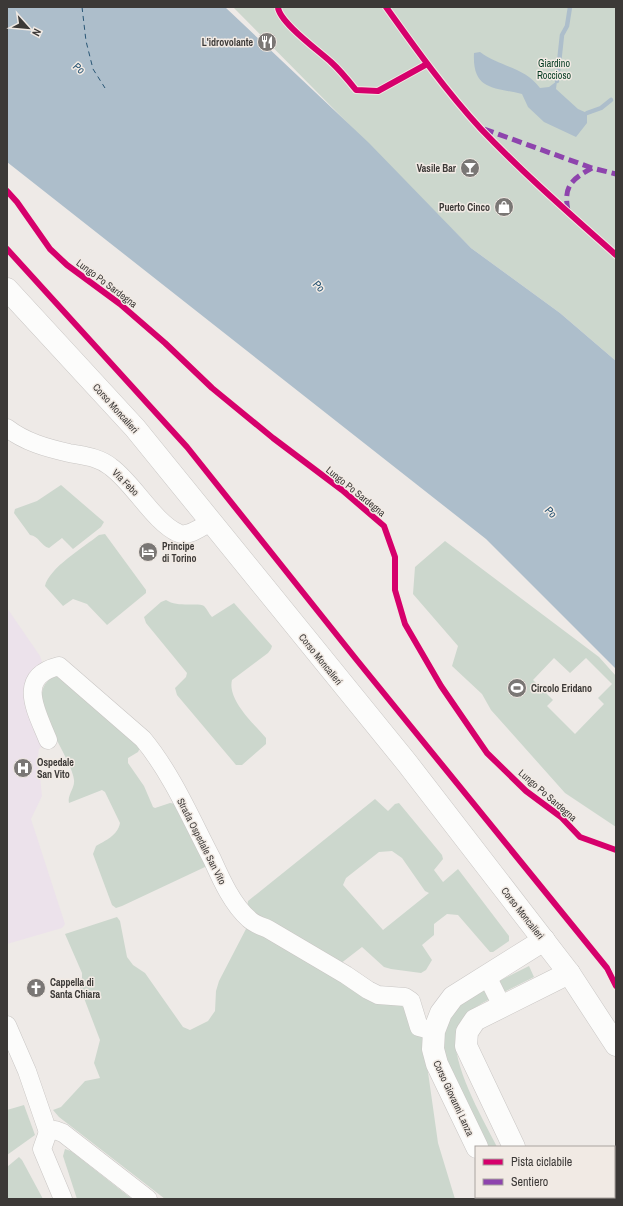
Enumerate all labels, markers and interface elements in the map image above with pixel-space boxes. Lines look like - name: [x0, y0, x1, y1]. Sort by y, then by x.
- north arrow: [8, 8, 48, 48]
- text: N: [29, 26, 45, 39]
- restaurant icon: L'idrovolante: [256, 31, 278, 53]
- place label: L'idrovolante: [202, 36, 253, 49]
- park label: Giardino Roccioso: [537, 57, 572, 82]
- water label: Po: [70, 59, 88, 77]
- bar icon: Vasile Bar: [459, 157, 481, 179]
- place label: Vasile Bar: [417, 162, 457, 175]
- shop icon: Puerto Cinco: [493, 196, 515, 218]
- place label: Puerto Cinco: [439, 201, 490, 214]
- street label: Lungo Po Sardegna: [74, 256, 140, 311]
- water label: Po: [310, 277, 328, 295]
- street label: Corso Moncalieri: [90, 381, 141, 436]
- street label: Lungo Po Sardegna: [323, 463, 388, 520]
- street label: Via Febo: [109, 466, 142, 499]
- water label: Po: [542, 503, 560, 521]
- place label: Principe di Torino: [162, 540, 196, 565]
- hotel icon: Principe di Torino: [137, 541, 159, 563]
- street label: Corso Moncalieri: [296, 631, 345, 688]
- sports icon: Circolo Eridano: [506, 677, 528, 699]
- place label: Circolo Eridano: [531, 682, 592, 695]
- place label: Ospedale San Vito: [37, 756, 74, 781]
- hospital icon: Ospedale San Vito: [12, 757, 34, 779]
- street label: Lungo Po Sardegna: [516, 767, 580, 825]
- street label: Strada Ospedale San Vito: [174, 796, 229, 887]
- street label: Corso Moncalieri: [498, 885, 547, 942]
- place label: Cappella di Santa Chiara: [50, 976, 101, 1001]
- church icon: Cappella di Santa Chiara: [25, 977, 47, 999]
- street label: Corso Giovanni Lanza: [430, 1058, 477, 1139]
- legend: [475, 1146, 615, 1198]
- text: Pista ciclabile: [511, 1154, 572, 1170]
- text: Sentiero: [511, 1174, 548, 1190]

